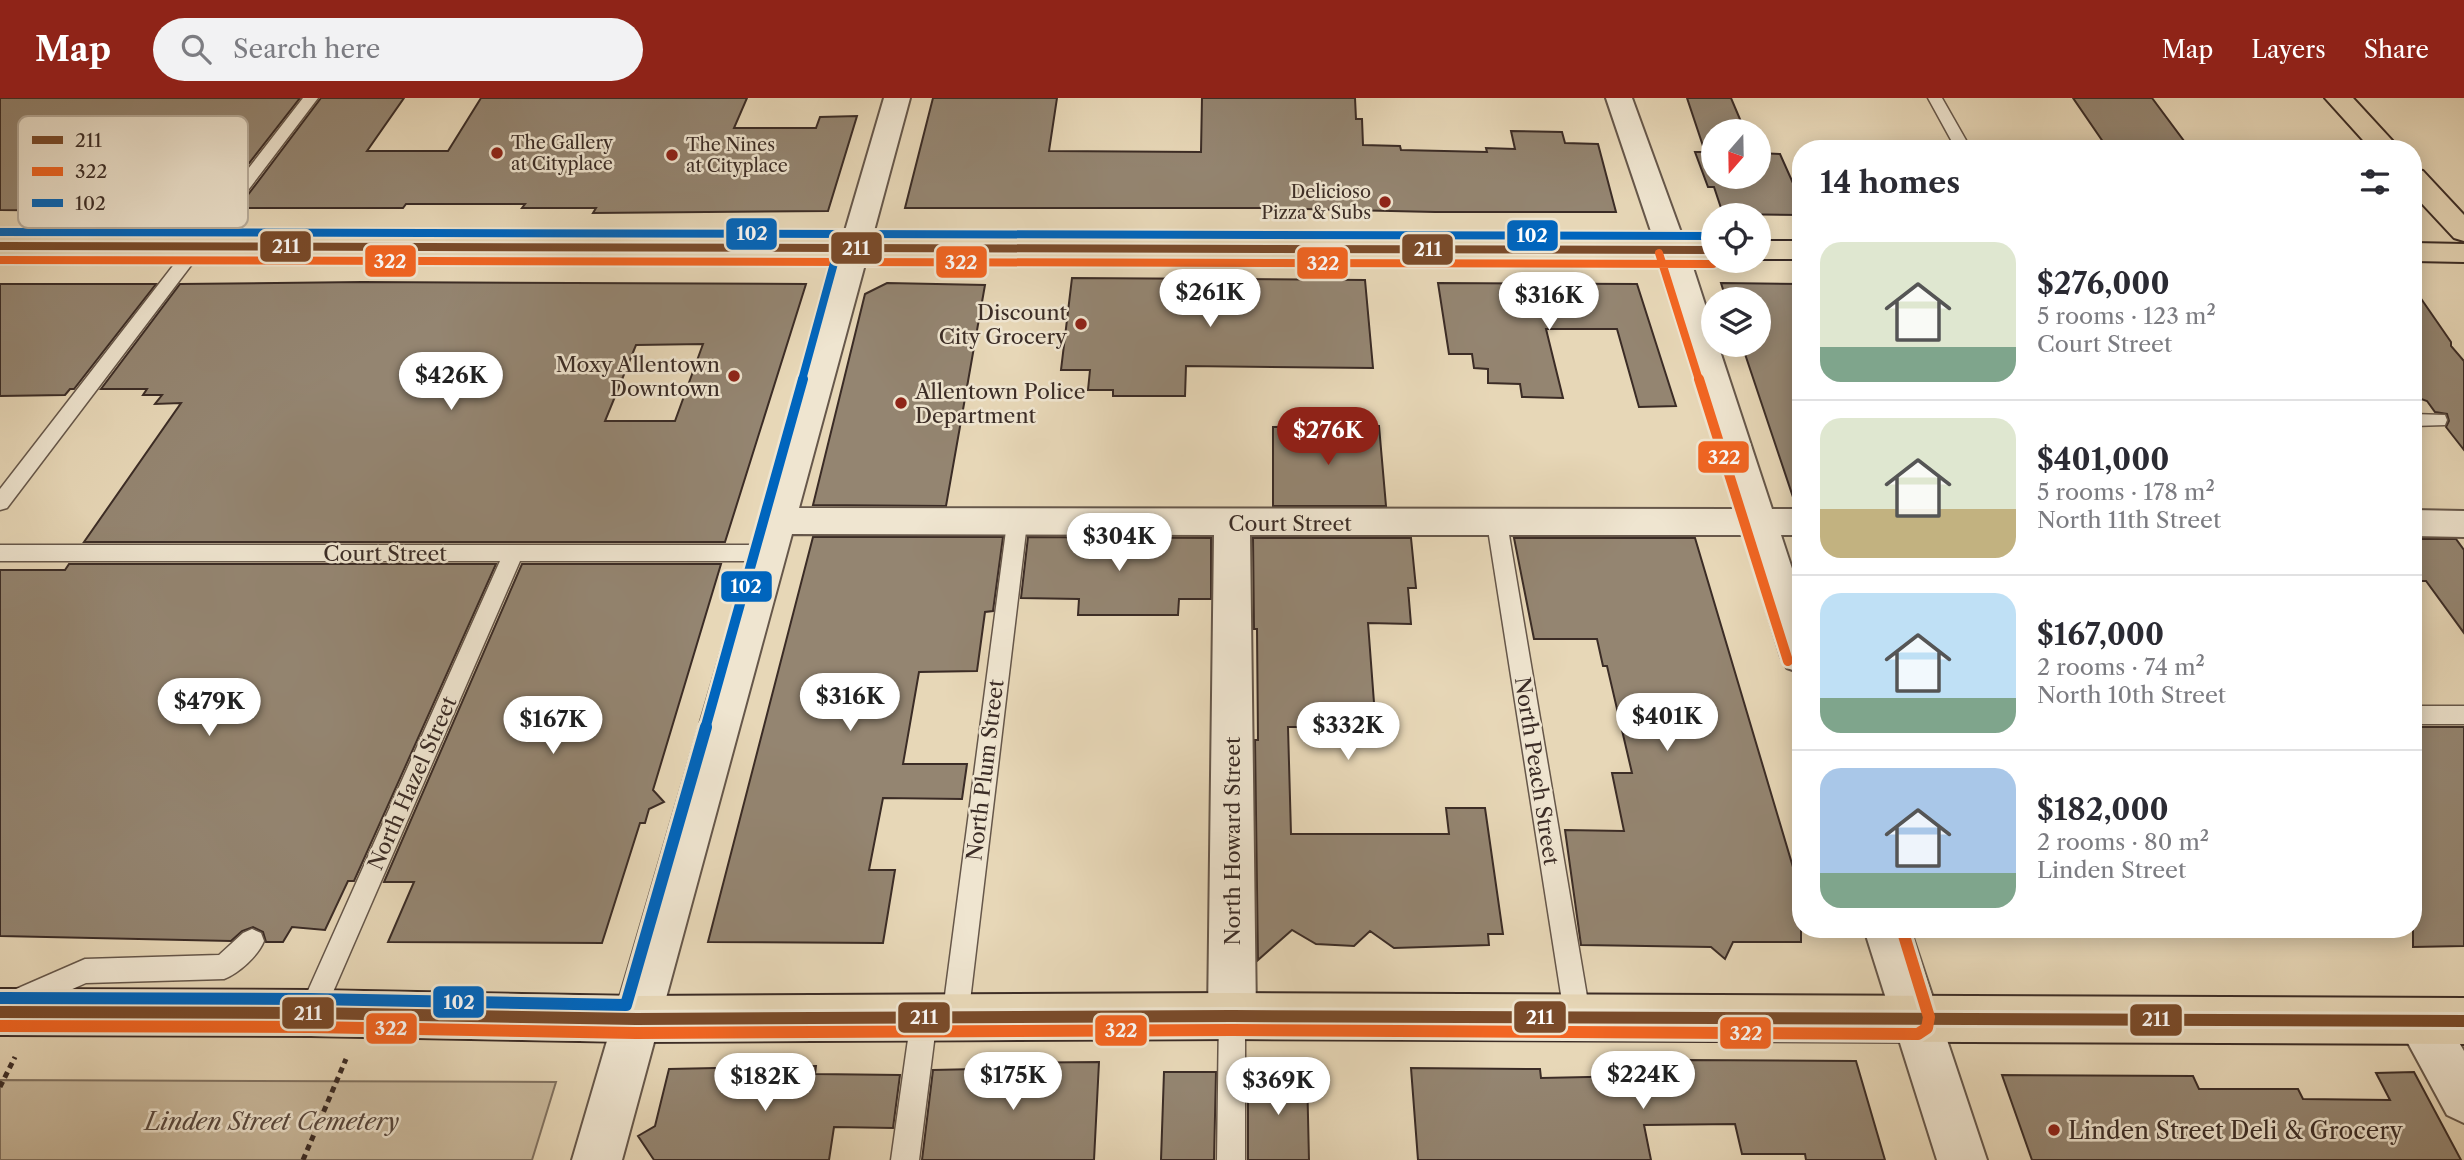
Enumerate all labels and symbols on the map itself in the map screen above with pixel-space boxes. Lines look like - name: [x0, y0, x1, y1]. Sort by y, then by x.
- legend: [18, 116, 248, 228]
- north arrow: [1701, 119, 1771, 189]
- text: 211: [75, 129, 102, 152]
- place label: The Gallery at Cityplace: [511, 132, 614, 175]
- place label: The Nines at Cityplace: [686, 134, 788, 177]
- marker: The Gallery at Cityplace: [489, 145, 505, 161]
- marker: The Nines at Cityplace: [664, 147, 680, 163]
- text: 322: [75, 160, 107, 183]
- place label: Delicioso Pizza & Subs: [1261, 181, 1371, 224]
- text: 102: [75, 192, 106, 215]
- marker: Delicioso Pizza & Subs: [1377, 194, 1393, 210]
- line badge: 102: [725, 217, 778, 251]
- line badge: 102: [1506, 219, 1559, 252]
- text: 102: [736, 222, 768, 245]
- text: 102: [1516, 224, 1548, 247]
- line badge: 211: [259, 230, 312, 263]
- line badge: 211: [830, 231, 883, 265]
- line badge: 211: [1401, 233, 1454, 266]
- text: 211: [272, 235, 301, 258]
- text: 211: [842, 237, 871, 260]
- text: 211: [1414, 238, 1443, 261]
- line badge: 322: [364, 244, 417, 278]
- line badge: 322: [935, 245, 988, 279]
- line badge: 322: [1296, 246, 1349, 280]
- text: 322: [373, 250, 407, 273]
- text: 322: [944, 251, 978, 274]
- text: 322: [1306, 252, 1340, 275]
- pin: $261K: [1161, 270, 1259, 329]
- pin: $316K: [1500, 272, 1598, 332]
- place label: Discount City Grocery: [939, 300, 1068, 349]
- marker: Discount City Grocery: [1073, 316, 1089, 332]
- pin: $426K: [402, 352, 500, 412]
- place label: Moxy Allentown Downtown: [556, 352, 720, 401]
- marker: Moxy Allentown Downtown: [726, 368, 742, 384]
- place label: Allentown Police Department: [914, 379, 1085, 428]
- marker: Allentown Police Department: [893, 395, 909, 411]
- pin: $276K: [1279, 408, 1377, 467]
- line badge: 322: [1697, 440, 1750, 474]
- text: 322: [1707, 446, 1741, 469]
- street label: Court Street: [1228, 511, 1352, 536]
- pin: $304K: [1070, 514, 1168, 573]
- street label: Court Street: [323, 541, 447, 566]
- line badge: 102: [720, 570, 773, 603]
- text: 102: [730, 575, 762, 598]
- pin: $316K: [801, 674, 899, 733]
- street label: North Peach Street: [1510, 675, 1564, 867]
- street label: North Plum Street: [961, 677, 1009, 862]
- pin: $479K: [160, 678, 258, 738]
- street label: North Hazel Street: [362, 692, 462, 874]
- pin: $401K: [1618, 694, 1716, 753]
- pin: $167K: [504, 696, 602, 756]
- pin: $332K: [1299, 702, 1397, 762]
- street label: North Howard Street: [1220, 736, 1245, 945]
- line badge: 102: [432, 985, 485, 1019]
- text: 102: [443, 991, 475, 1014]
- line badge: 211: [281, 996, 335, 1030]
- line badge: 211: [1513, 1000, 1567, 1034]
- line badge: 211: [897, 1001, 951, 1034]
- text: 211: [294, 1002, 323, 1025]
- line badge: 211: [2129, 1003, 2183, 1037]
- text: 211: [910, 1006, 939, 1029]
- text: 211: [1526, 1006, 1555, 1029]
- text: 211: [2142, 1008, 2171, 1031]
- line badge: 322: [365, 1012, 418, 1045]
- line badge: 322: [1094, 1014, 1148, 1047]
- line badge: 322: [1719, 1016, 1772, 1050]
- text: 322: [374, 1017, 408, 1040]
- text: 322: [1104, 1019, 1138, 1042]
- text: 322: [1729, 1022, 1763, 1045]
- pin: $175K: [964, 1052, 1062, 1112]
- pin: $224K: [1594, 1052, 1692, 1111]
- pin: $182K: [716, 1054, 814, 1113]
- pin: $369K: [1229, 1058, 1327, 1117]
- park label: Linden Street Cemetery: [143, 1107, 399, 1136]
- place label: Linden Street Deli & Grocery: [2068, 1116, 2403, 1145]
- marker: Linden Street Deli & Grocery: [2046, 1122, 2062, 1138]

